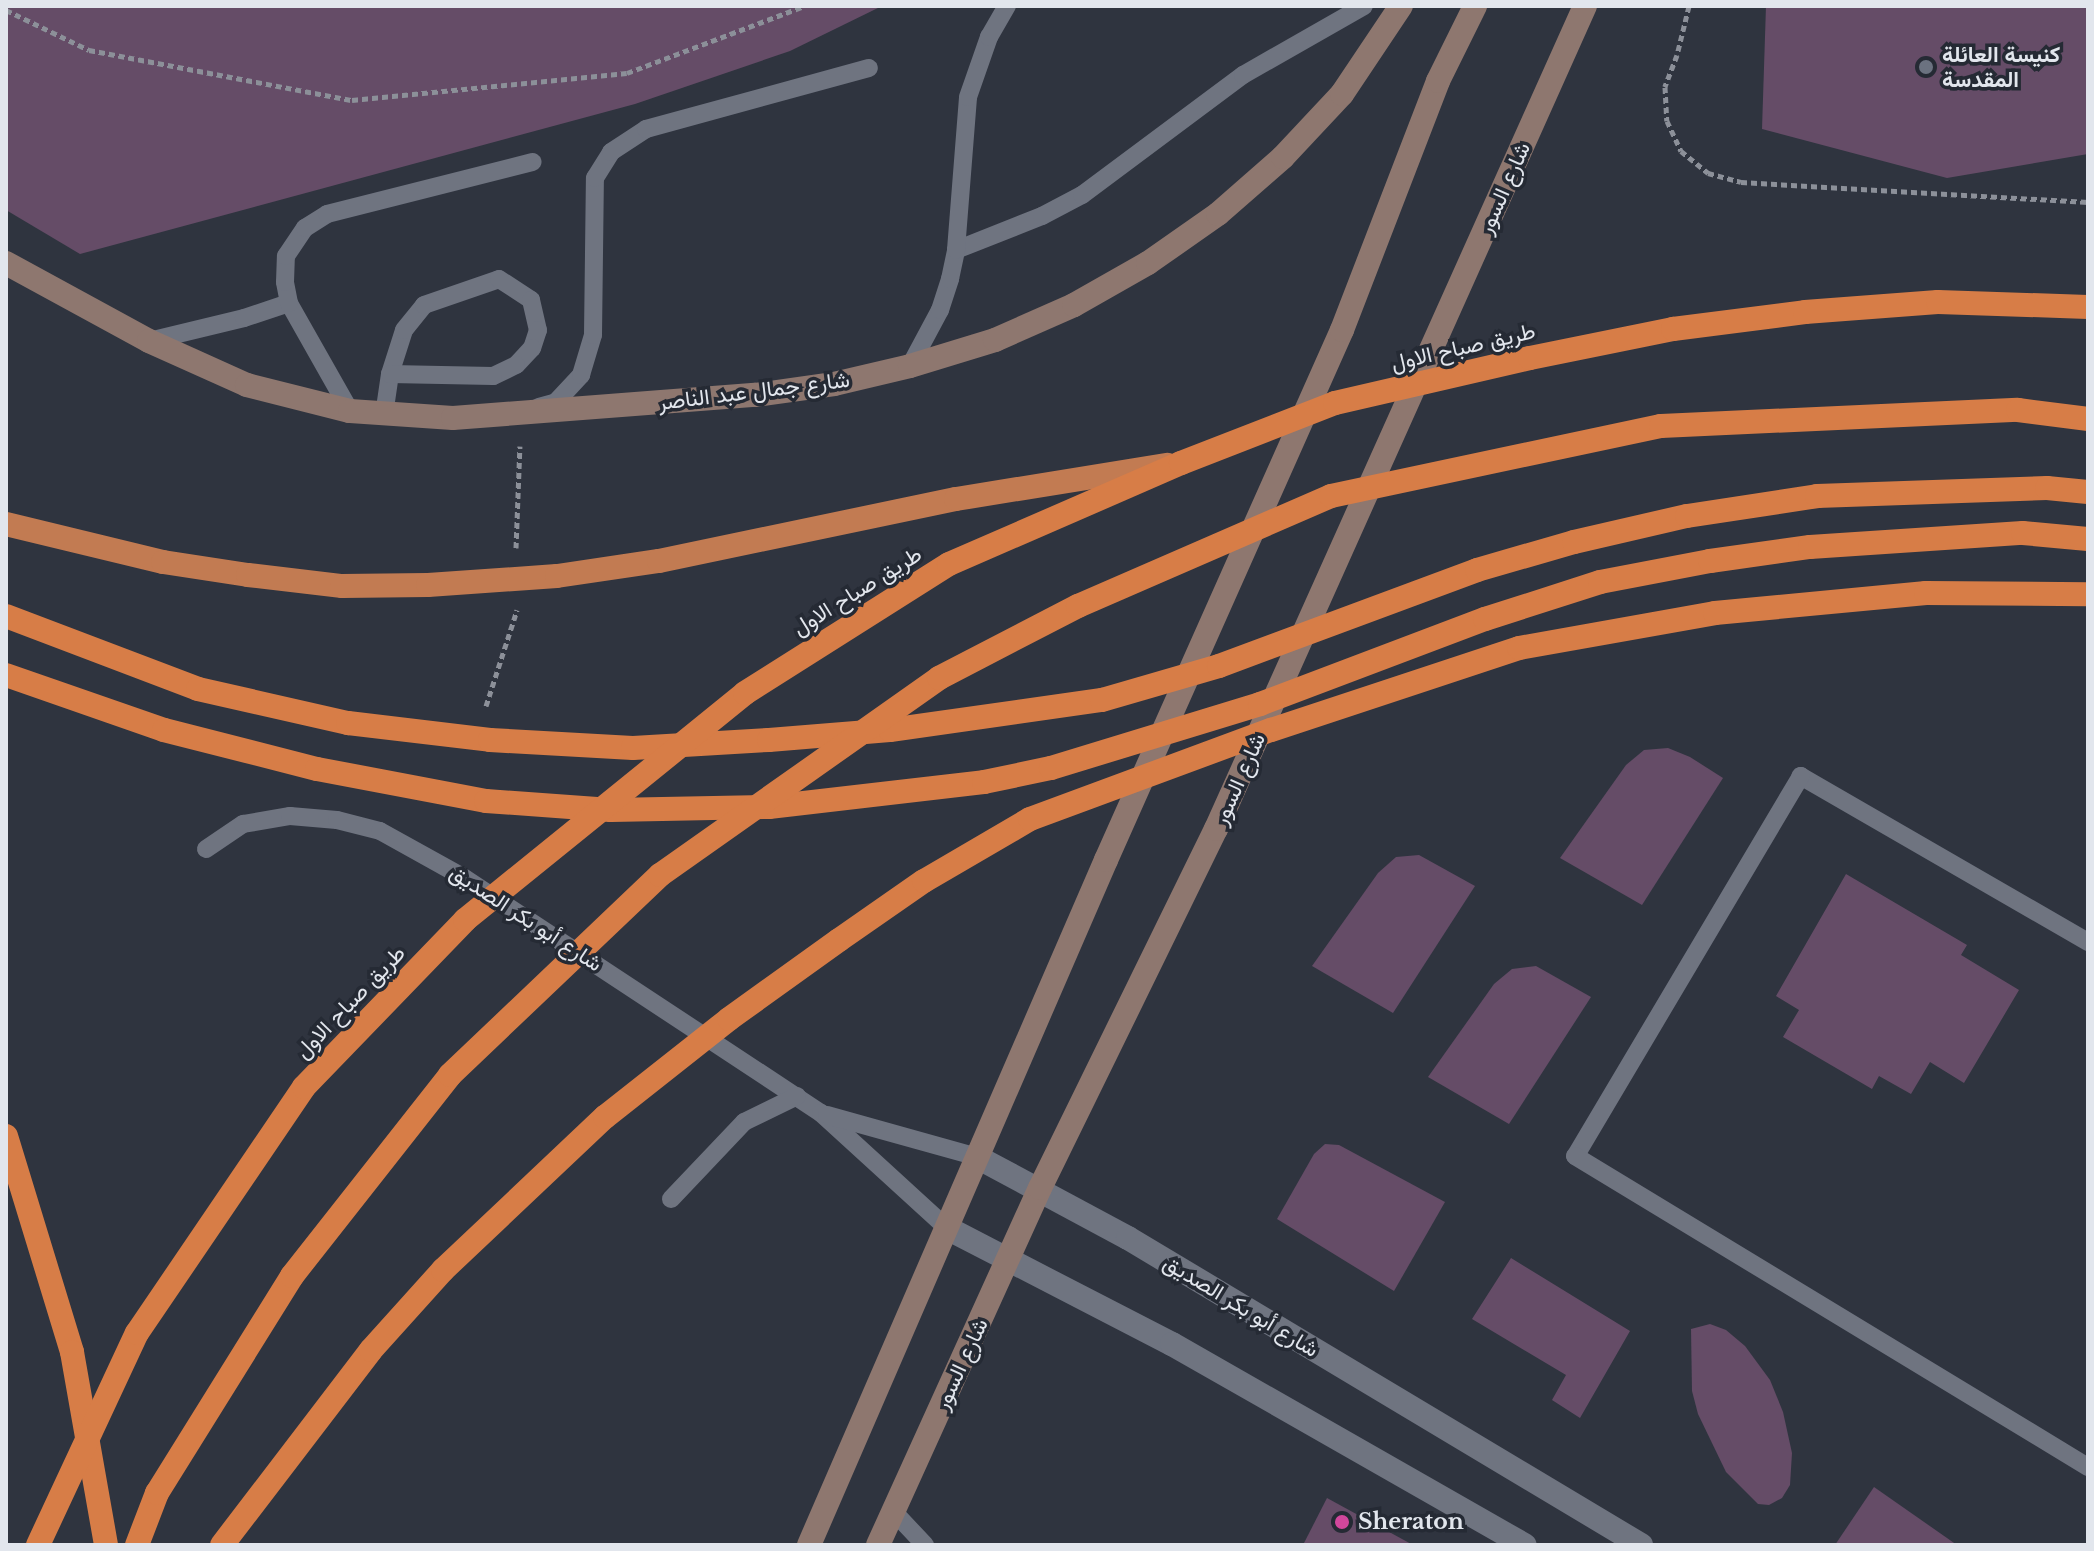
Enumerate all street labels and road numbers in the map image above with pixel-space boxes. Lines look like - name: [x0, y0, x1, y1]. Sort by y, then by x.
- street label: شارع السور: [1472, 138, 1536, 238]
- street label: طريق صباح الاول: [1388, 318, 1538, 376]
- street label: شارع جمال عبد الناصر: [657, 366, 851, 416]
- street label: طريق صباح الاول: [788, 541, 926, 641]
- street label: شارع السور: [1207, 729, 1271, 829]
- street label: شارع أبو بكر الصديق: [445, 859, 607, 977]
- street label: طريق صباح الاول: [289, 940, 411, 1064]
- street label: شارع أبو بكر الصديق: [1158, 1249, 1324, 1363]
- street label: شارع السور: [928, 1314, 994, 1414]

